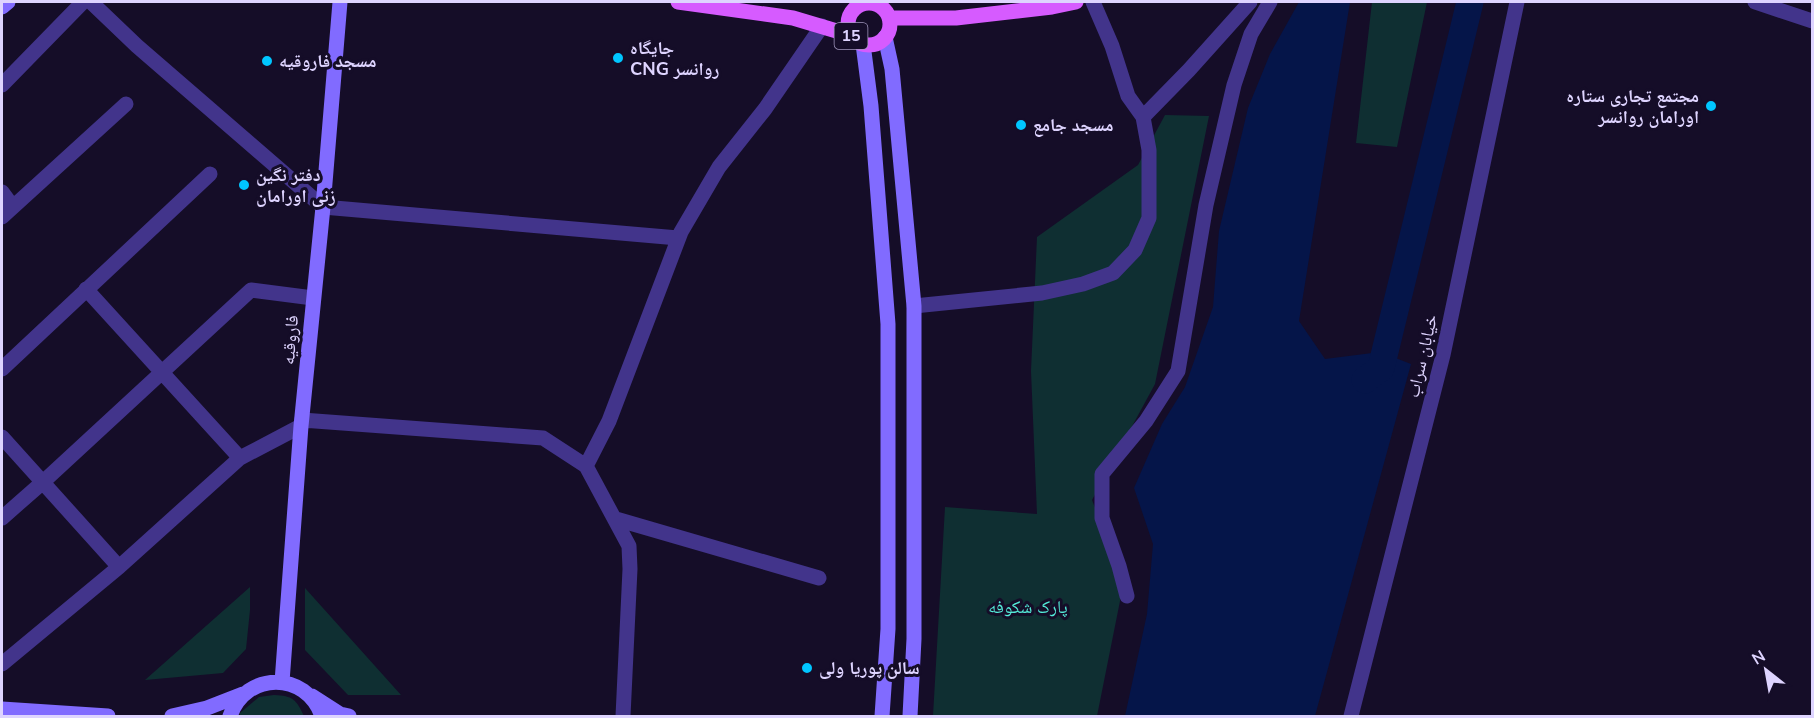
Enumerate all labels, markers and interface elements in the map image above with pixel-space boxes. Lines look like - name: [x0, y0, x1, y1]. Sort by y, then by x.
- road number: 15: [834, 23, 868, 49]
- place label: جایگاه CNG روانسر: [630, 36, 719, 81]
- place label: مسجد فاروقیه: [279, 49, 377, 73]
- marker: جایگاه CNG روانسر: [611, 51, 625, 65]
- marker: مسجد فاروقیه: [260, 54, 274, 68]
- place label: مجتمع تجاری ستاره اورامان روانسر: [1566, 84, 1699, 129]
- marker: مجتمع تجاری ستاره اورامان روانسر: [1704, 99, 1718, 113]
- place label: مسجد جامع: [1033, 113, 1113, 137]
- marker: مسجد جامع: [1014, 118, 1028, 132]
- place label: دفتر نگین زنی اورامان: [256, 163, 336, 208]
- marker: دفتر نگین زنی اورامان: [237, 178, 251, 192]
- street label: خیابان سراب: [1401, 312, 1443, 400]
- street label: فاروقیه: [276, 314, 304, 366]
- park label: پارک شکوفه: [988, 595, 1068, 619]
- north arrow: [1736, 640, 1796, 700]
- text: N: [1748, 645, 1770, 671]
- place label: سالن پوریا ولی: [819, 656, 920, 680]
- marker: سالن پوریا ولی: [800, 661, 814, 675]

